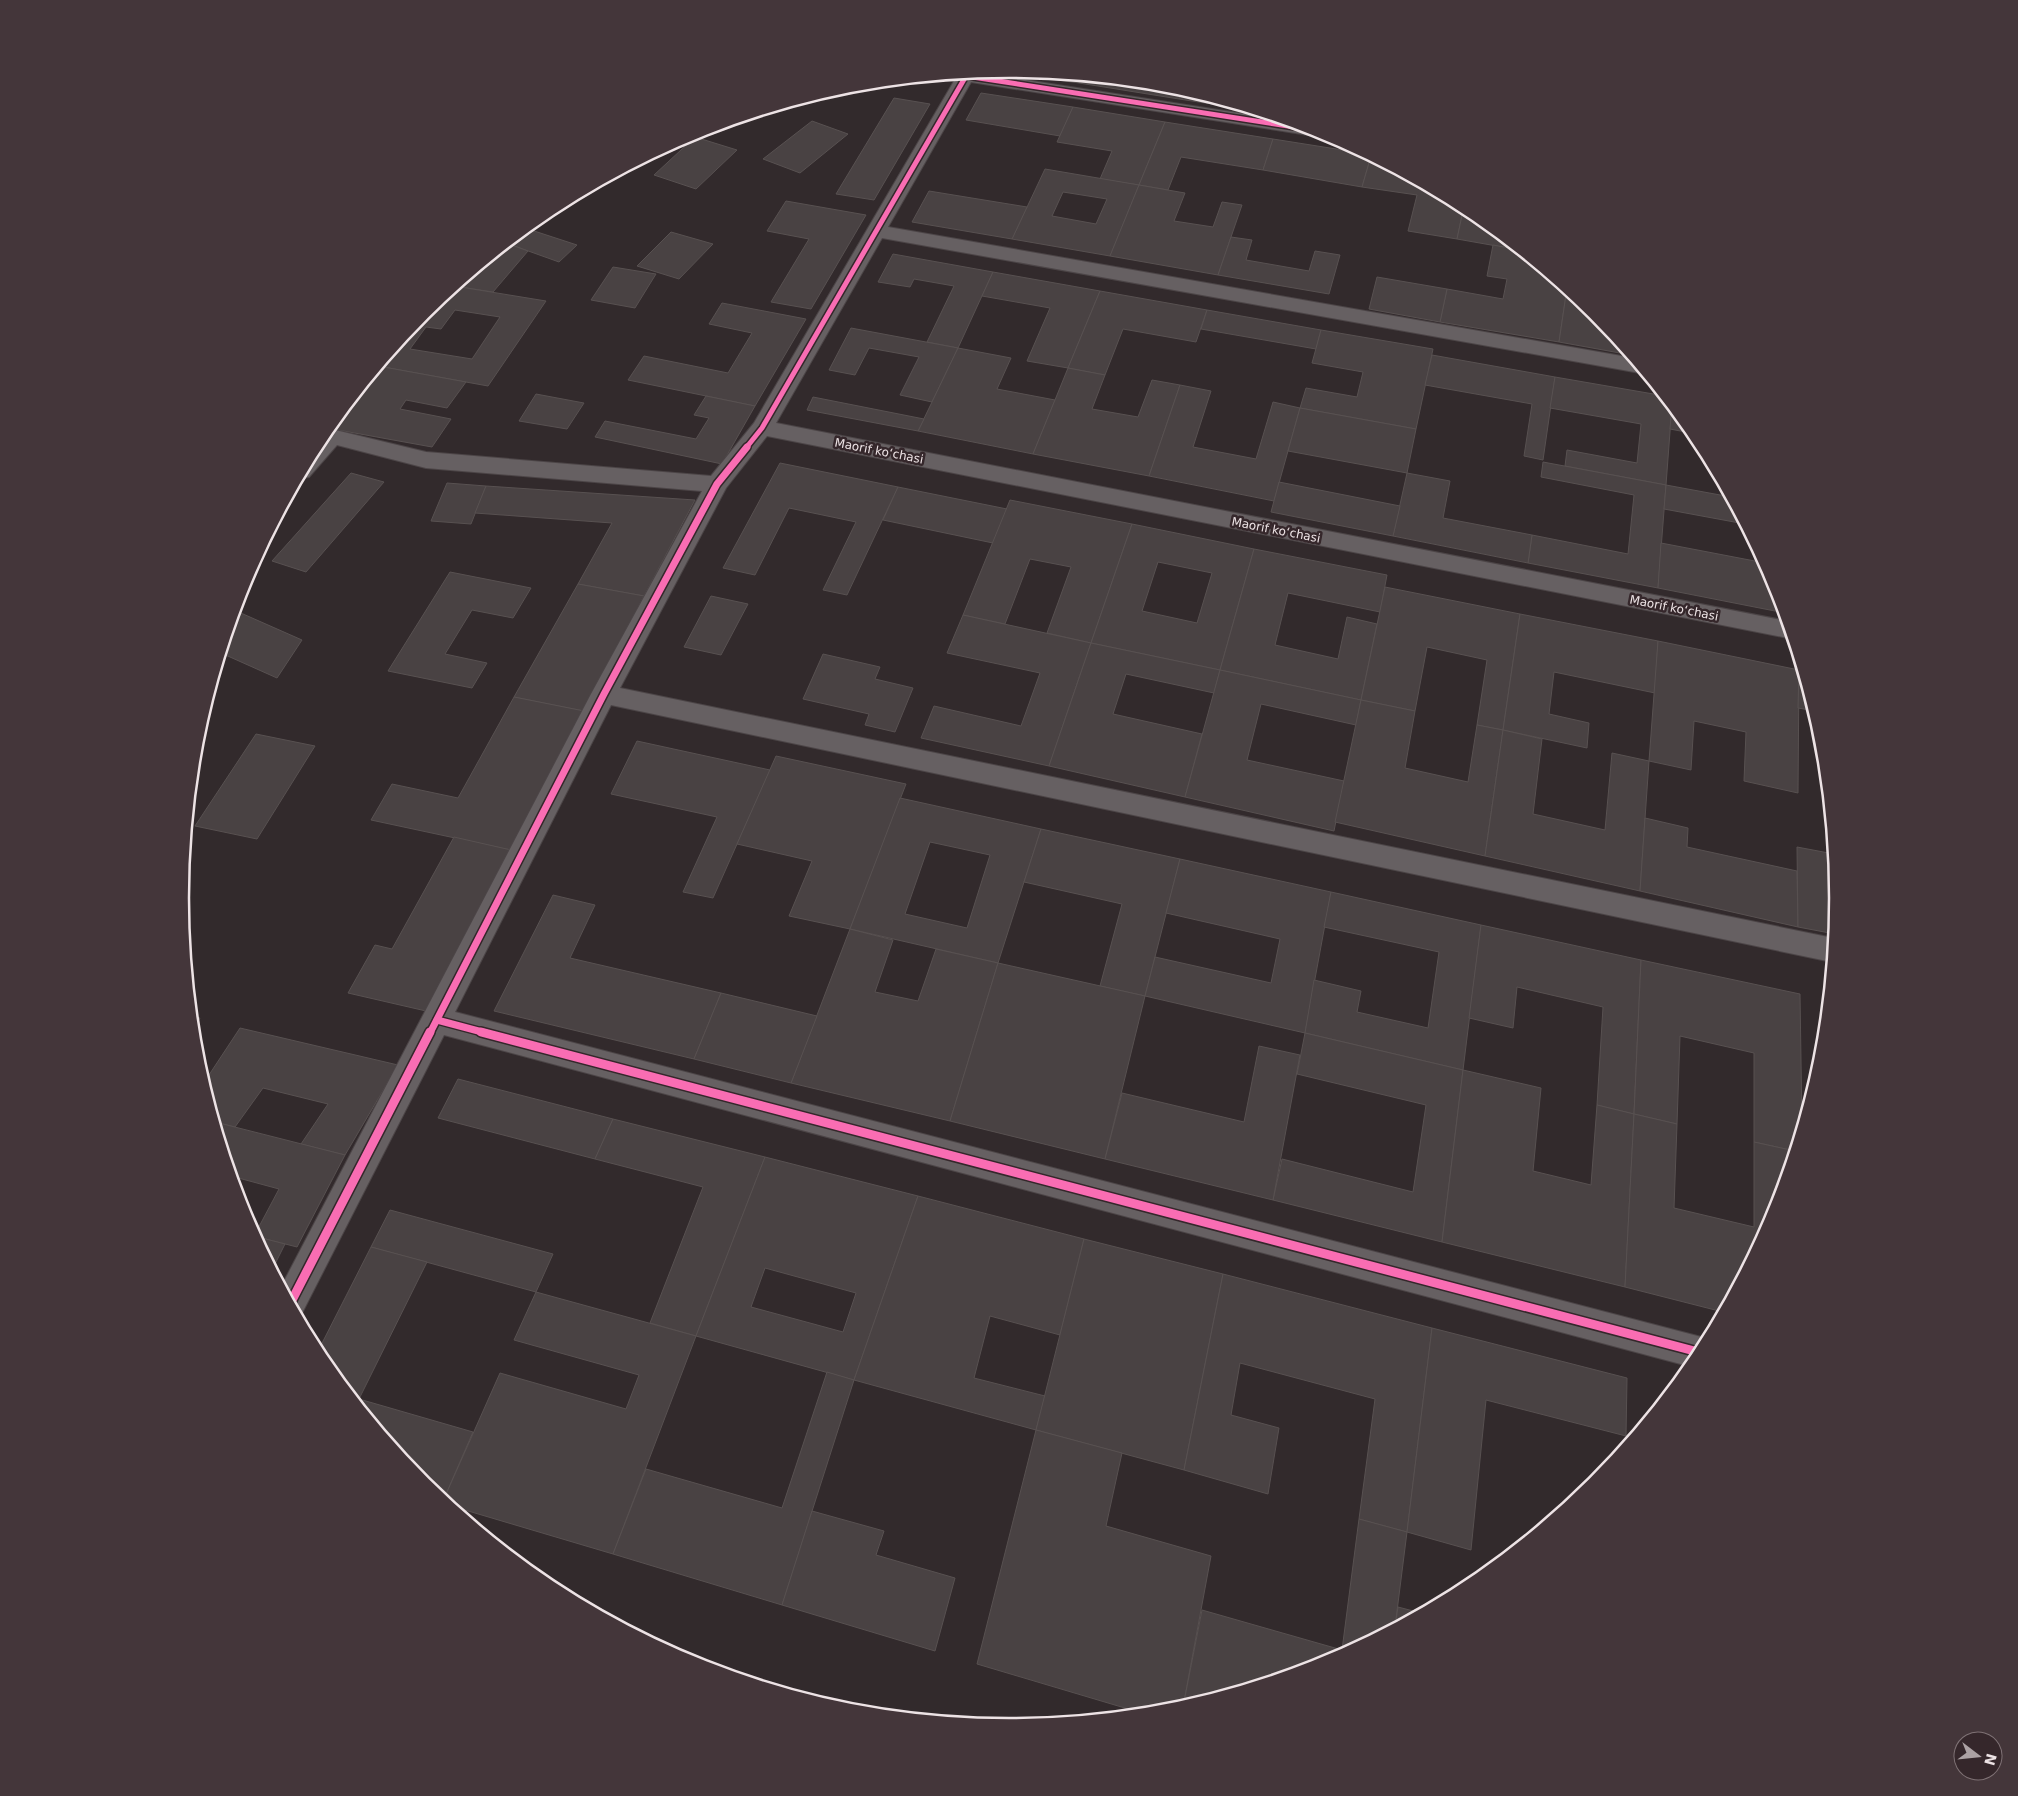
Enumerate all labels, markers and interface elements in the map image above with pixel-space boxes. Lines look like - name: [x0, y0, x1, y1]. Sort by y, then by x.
- street label: Maorif koʻchasi: [833, 436, 925, 466]
- street label: Maorif koʻchasi: [1230, 515, 1322, 545]
- street label: Maorif koʻchasi: [1628, 593, 1720, 623]
- north arrow: [1953, 1731, 2003, 1781]
- text: N: [1981, 1752, 2000, 1767]

